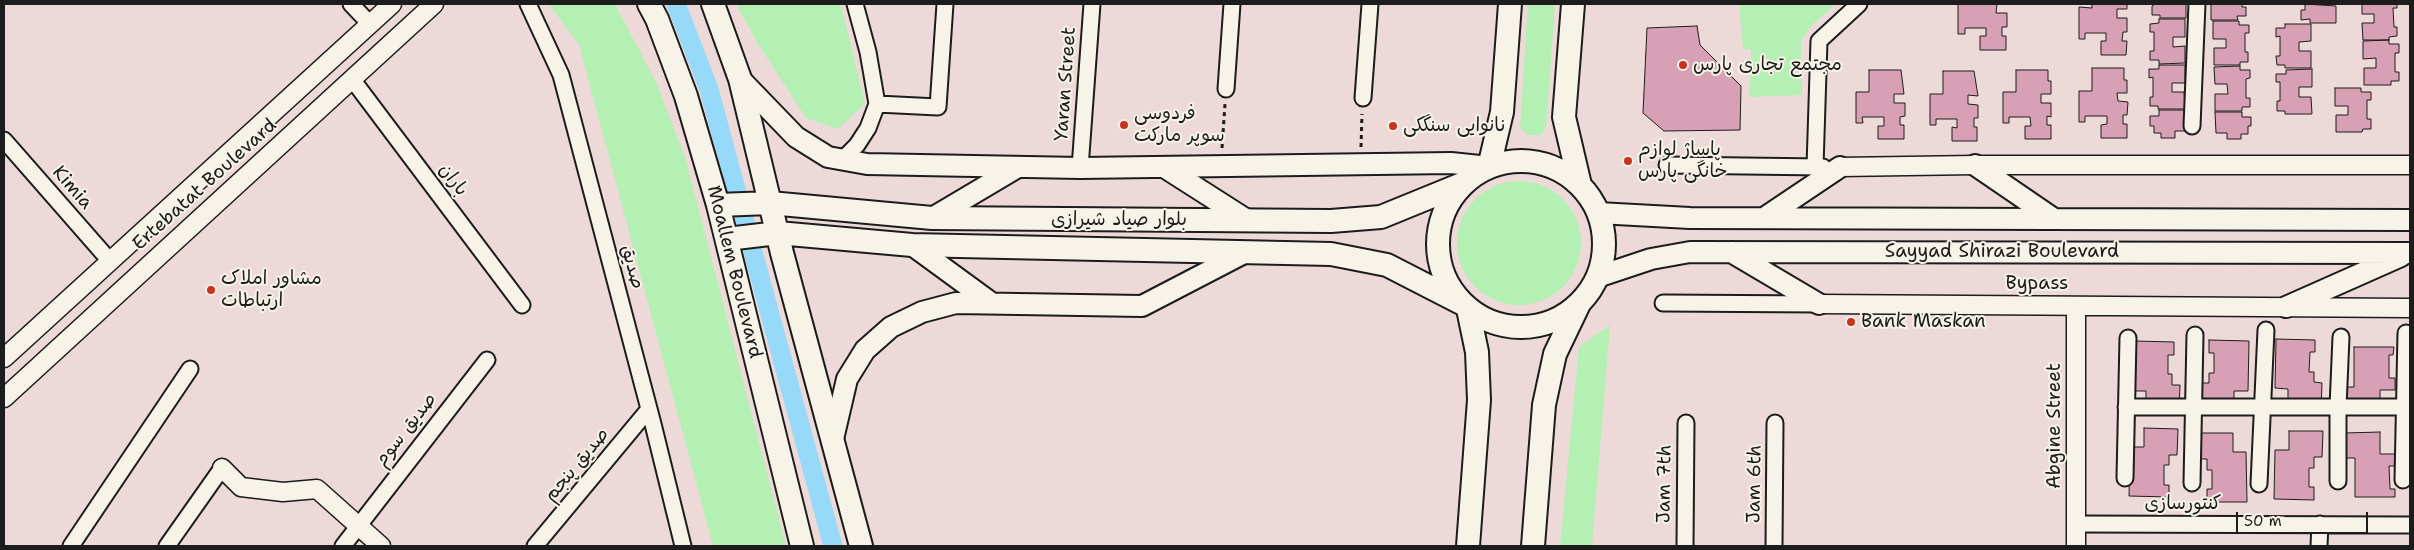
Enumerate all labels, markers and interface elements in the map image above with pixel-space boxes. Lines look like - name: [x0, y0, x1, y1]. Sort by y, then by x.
- street label: Yaran Street: [1051, 26, 1081, 142]
- place label: مجتمع تجاری پارس: [1693, 54, 1842, 76]
- marker: مجتمع تجاری پارس: [1677, 59, 1689, 71]
- place label: فردوسی سوپر مارکت: [1134, 103, 1225, 147]
- street label: Ertebatat Boulevard: [128, 114, 282, 256]
- place label: نانوایی سنگکی: [1403, 115, 1506, 137]
- marker: فردوسی سوپر مارکت: [1118, 119, 1130, 131]
- marker: نانوایی سنگکی: [1387, 120, 1399, 132]
- place label: پاساژ لوازم خانگی پارس: [1638, 139, 1728, 183]
- marker: پاساژ لوازم خانگی پارس: [1622, 155, 1634, 167]
- street label: باران: [433, 159, 473, 201]
- street label: Kimia: [47, 162, 97, 214]
- street label: Moallem Boulevard: [702, 183, 766, 361]
- street label: بلوار صیاد شیرازی: [1051, 209, 1187, 231]
- street label: Sayyad Shirazi Boulevard: [1885, 241, 2119, 263]
- street label: صدیق: [615, 243, 649, 291]
- place label: مشاور املاک ارتباطات: [221, 268, 322, 312]
- street label: Bypass: [2005, 273, 2069, 295]
- marker: مشاور املاک ارتباطات: [205, 284, 217, 296]
- place label: Bank Maskan: [1861, 311, 1986, 333]
- marker: Bank Maskan: [1845, 316, 1857, 328]
- street label: Abgine Street: [2044, 363, 2066, 489]
- street label: صدیق سوم: [370, 389, 442, 471]
- street label: صدیق پنجم: [540, 423, 614, 507]
- street label: Jam 7th: [1653, 444, 1677, 524]
- street label: Jam 6th: [1743, 444, 1767, 524]
- street label: کنتورسازی: [2145, 493, 2221, 515]
- scale bar: [2239, 502, 2372, 534]
- text: 50 m: [2244, 511, 2282, 531]

